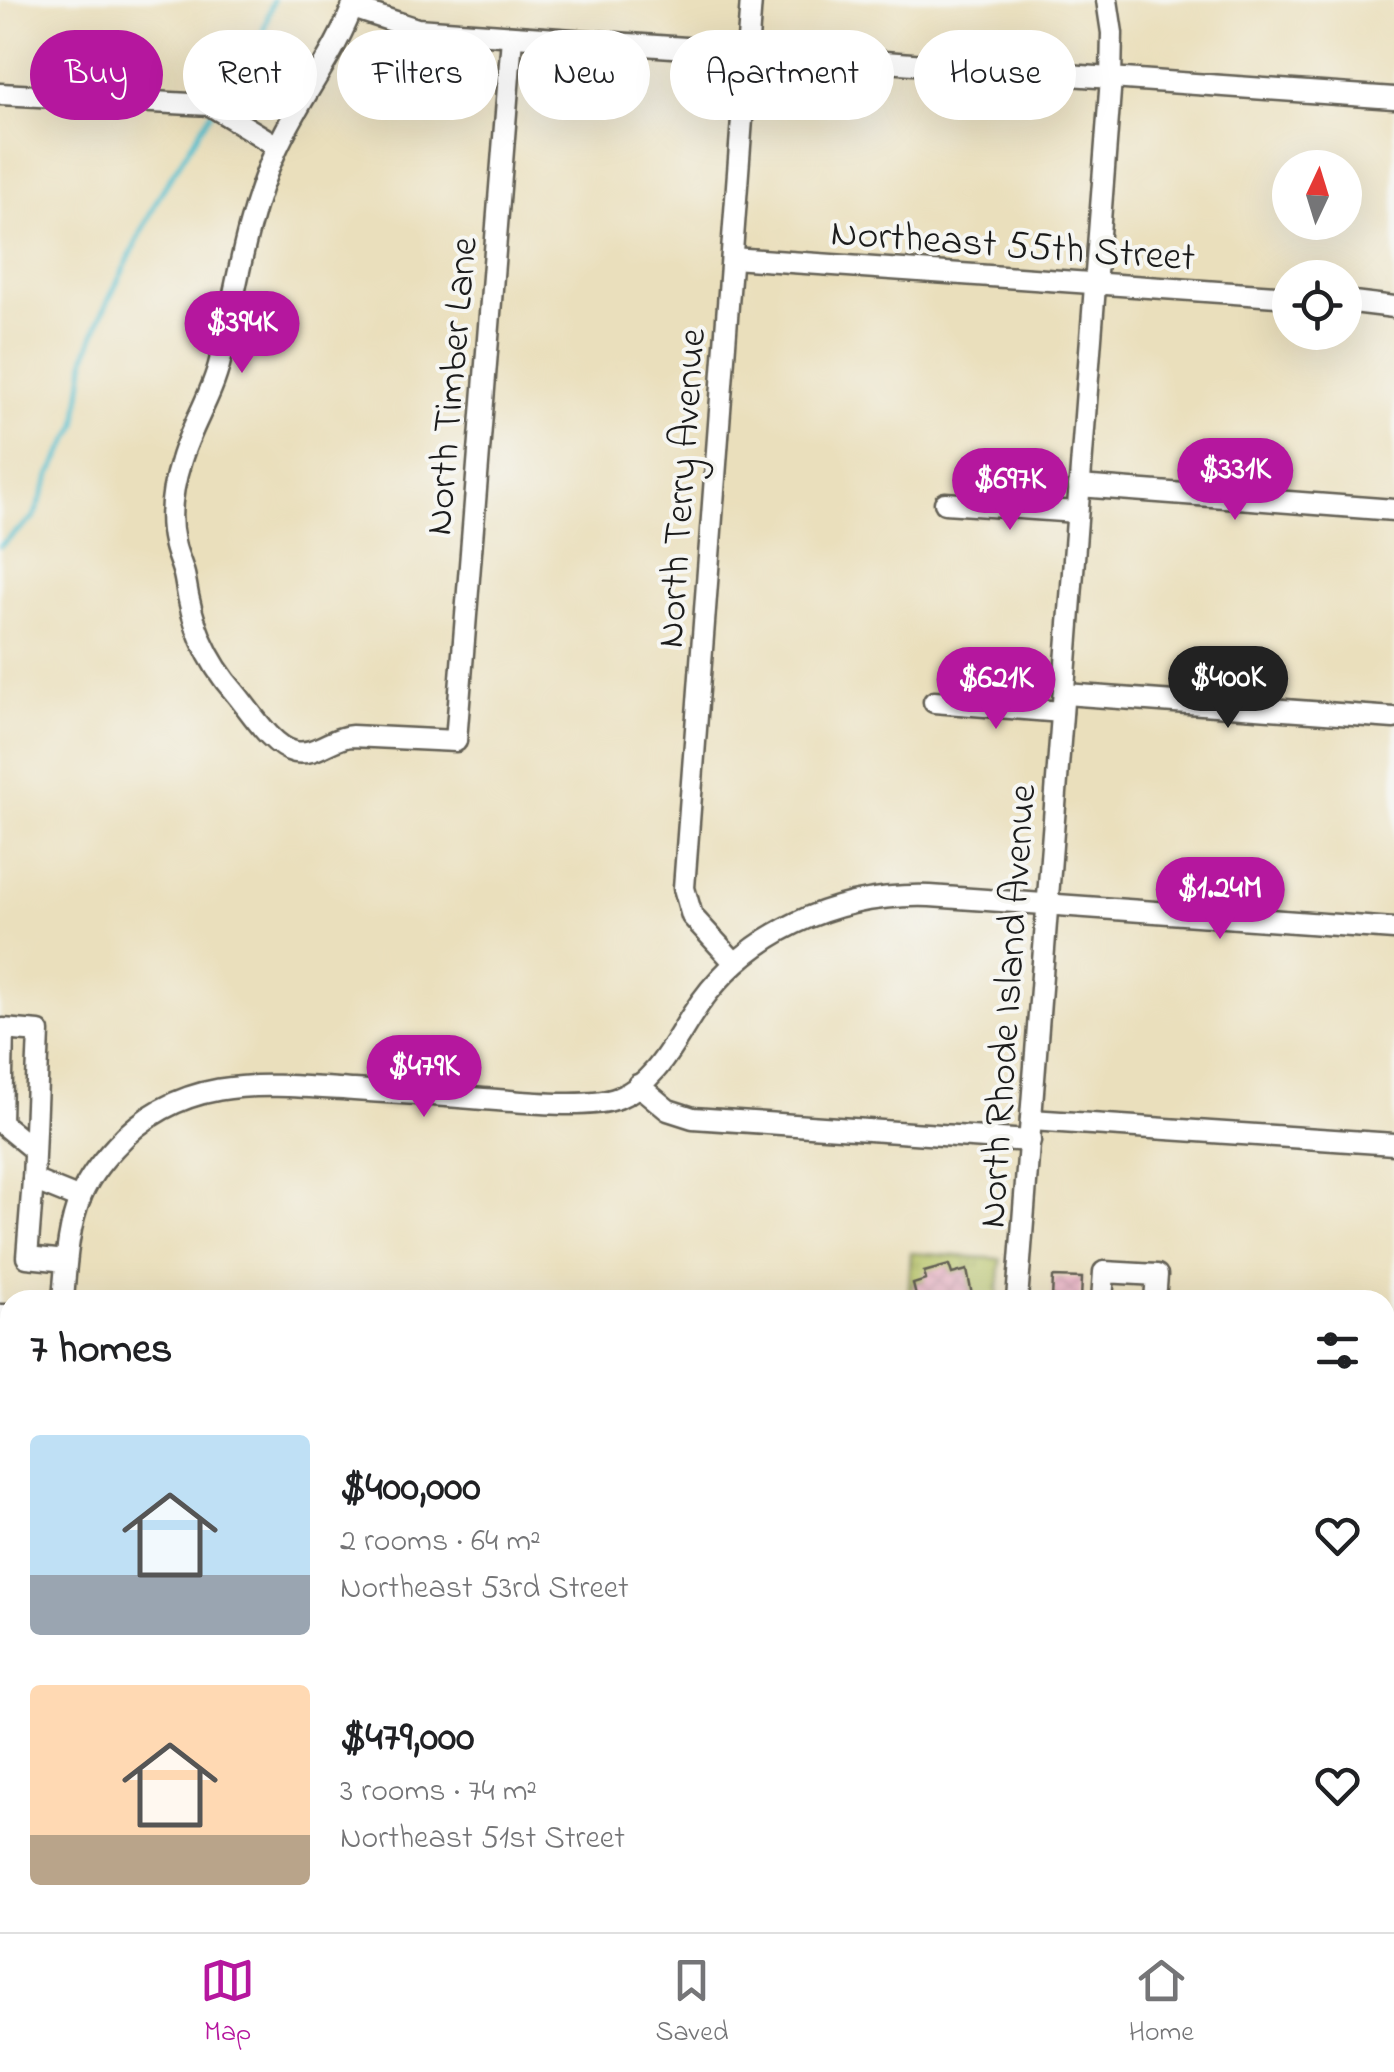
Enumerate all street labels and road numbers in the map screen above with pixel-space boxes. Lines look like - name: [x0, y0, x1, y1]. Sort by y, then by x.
- street label: Northeast 55th Street: [829, 205, 1197, 290]
- street label: North Timber Lane: [411, 235, 496, 538]
- street label: North Terry Avenue: [643, 327, 724, 650]
- street label: North Rhode Island Avenue: [965, 782, 1054, 1230]

